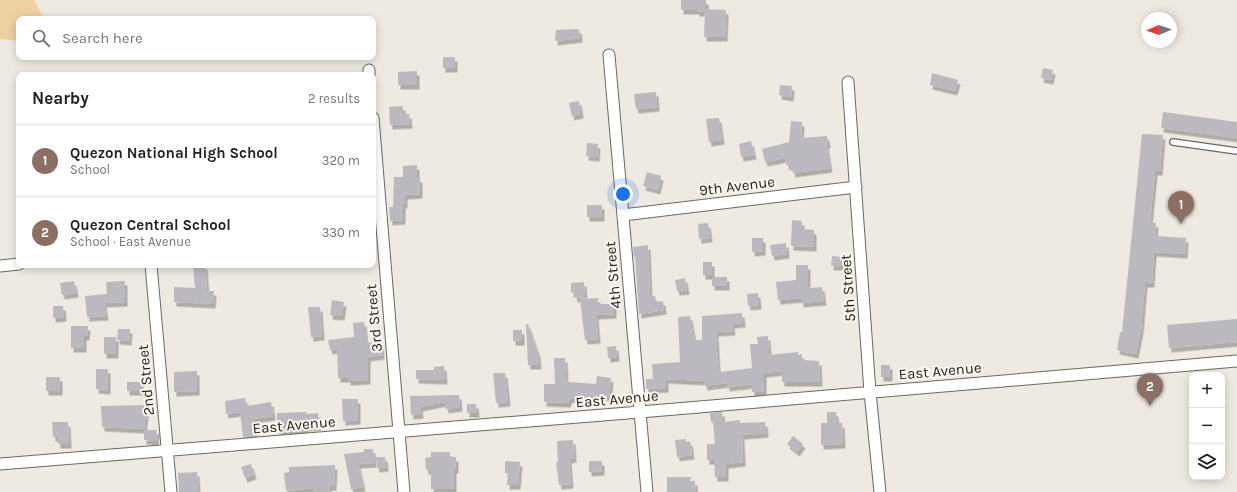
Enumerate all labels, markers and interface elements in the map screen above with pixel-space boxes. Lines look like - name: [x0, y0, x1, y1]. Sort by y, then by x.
- north arrow: [1141, 12, 1177, 48]
- search box: [16, 16, 376, 60]
- icon: search: [30, 27, 52, 49]
- text: Search here: [62, 29, 143, 47]
- text: Nearby: [32, 88, 89, 108]
- text: 2 results: [308, 91, 360, 106]
- text: Quezon National High School: [70, 144, 278, 162]
- text: 1: [43, 153, 47, 168]
- text: 320 m: [322, 153, 360, 168]
- text: School: [70, 162, 110, 177]
- street label: 9th Avenue: [698, 172, 776, 200]
- your location: [613, 184, 633, 204]
- pin: 1: [1168, 191, 1194, 224]
- text: Quezon Central School: [70, 216, 231, 234]
- text: 2: [41, 225, 49, 240]
- text: 330 m: [322, 225, 360, 240]
- text: School · East Avenue: [70, 234, 191, 249]
- street label: 4th Street: [601, 240, 625, 310]
- street label: 5th Street: [837, 253, 859, 322]
- street label: 3rd Street: [362, 283, 386, 353]
- street label: 2nd Street: [134, 343, 158, 416]
- street label: East Avenue: [898, 358, 982, 384]
- map controls: [1189, 372, 1225, 480]
- button: +: [1189, 372, 1225, 408]
- pin: 2: [1137, 373, 1163, 406]
- street label: East Avenue: [575, 386, 659, 412]
- button: −: [1189, 408, 1225, 444]
- street label: East Avenue: [252, 412, 336, 438]
- button: layers: [1189, 444, 1225, 480]

